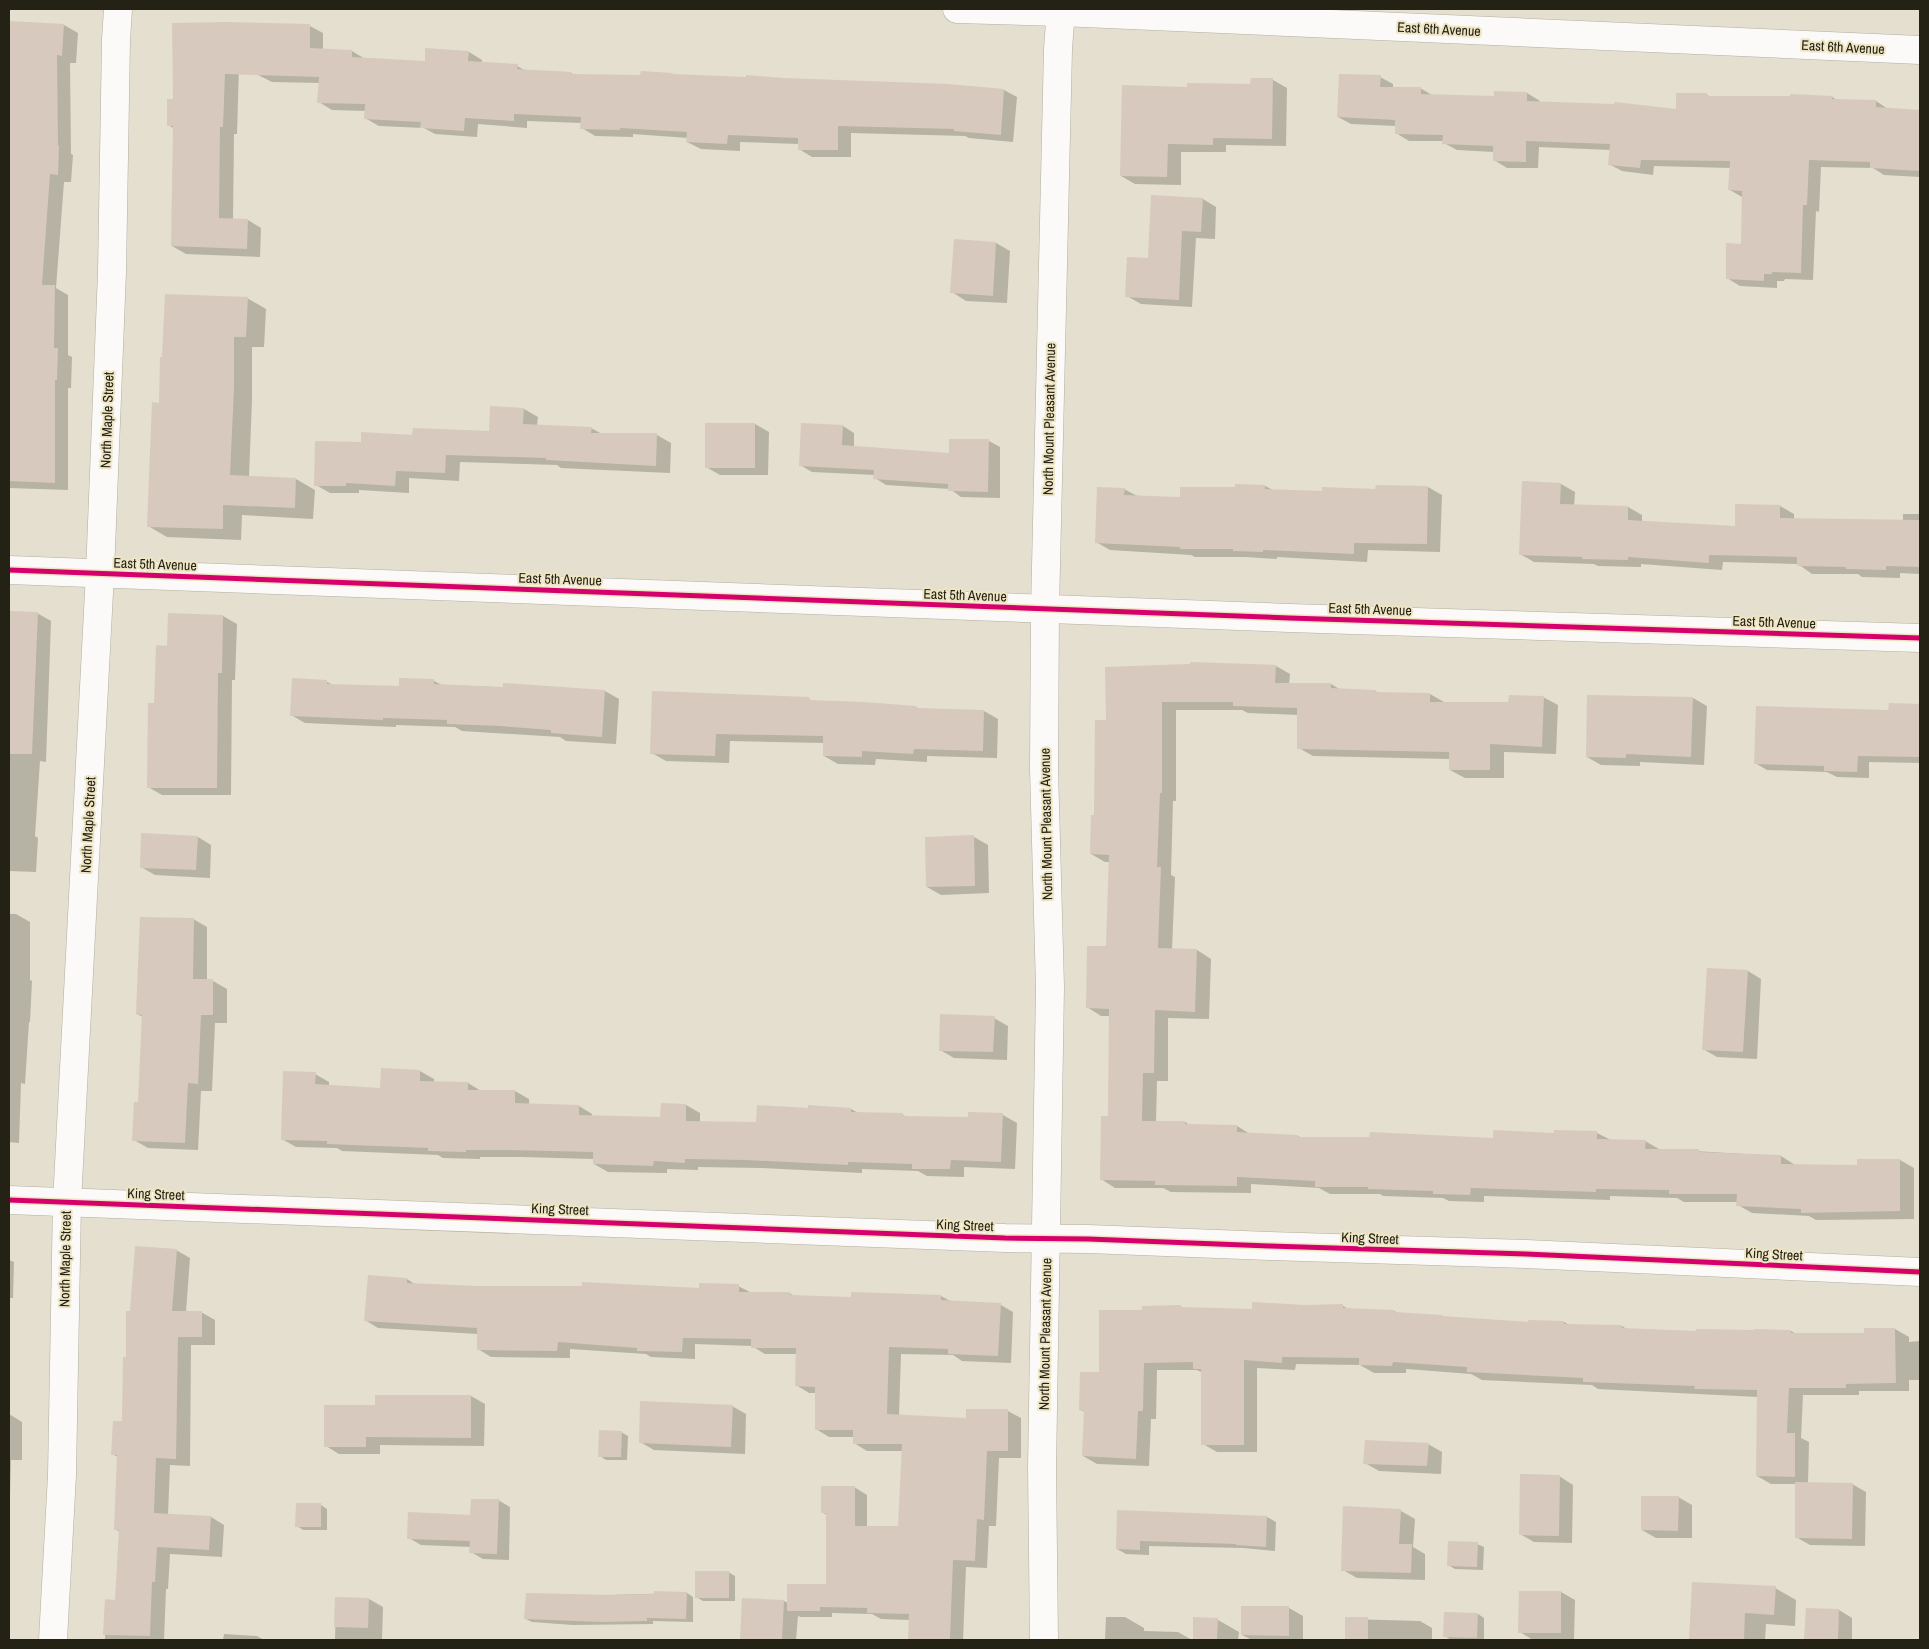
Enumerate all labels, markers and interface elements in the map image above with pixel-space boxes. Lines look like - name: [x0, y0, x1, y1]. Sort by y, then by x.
- street label: East 6th Avenue: [1397, 18, 1481, 40]
- street label: East 6th Avenue: [1801, 36, 1885, 58]
- street label: North Mount Pleasant Avenue: [1039, 343, 1059, 495]
- street label: North Maple Street: [96, 372, 118, 468]
- street label: East 5th Avenue: [113, 554, 197, 574]
- street label: East 5th Avenue: [518, 569, 602, 589]
- street label: East 5th Avenue: [923, 585, 1007, 605]
- street label: East 5th Avenue: [1328, 599, 1412, 619]
- street label: East 5th Avenue: [1732, 612, 1816, 632]
- street label: North Mount Pleasant Avenue: [1036, 748, 1056, 900]
- street label: North Maple Street: [76, 776, 100, 874]
- street label: King Street: [127, 1184, 185, 1204]
- street label: King Street: [531, 1199, 589, 1219]
- street label: North Maple Street: [55, 1211, 75, 1307]
- street label: King Street: [936, 1215, 994, 1235]
- street label: King Street: [1341, 1228, 1399, 1248]
- street label: King Street: [1745, 1244, 1803, 1264]
- street label: North Mount Pleasant Avenue: [1035, 1258, 1055, 1410]

